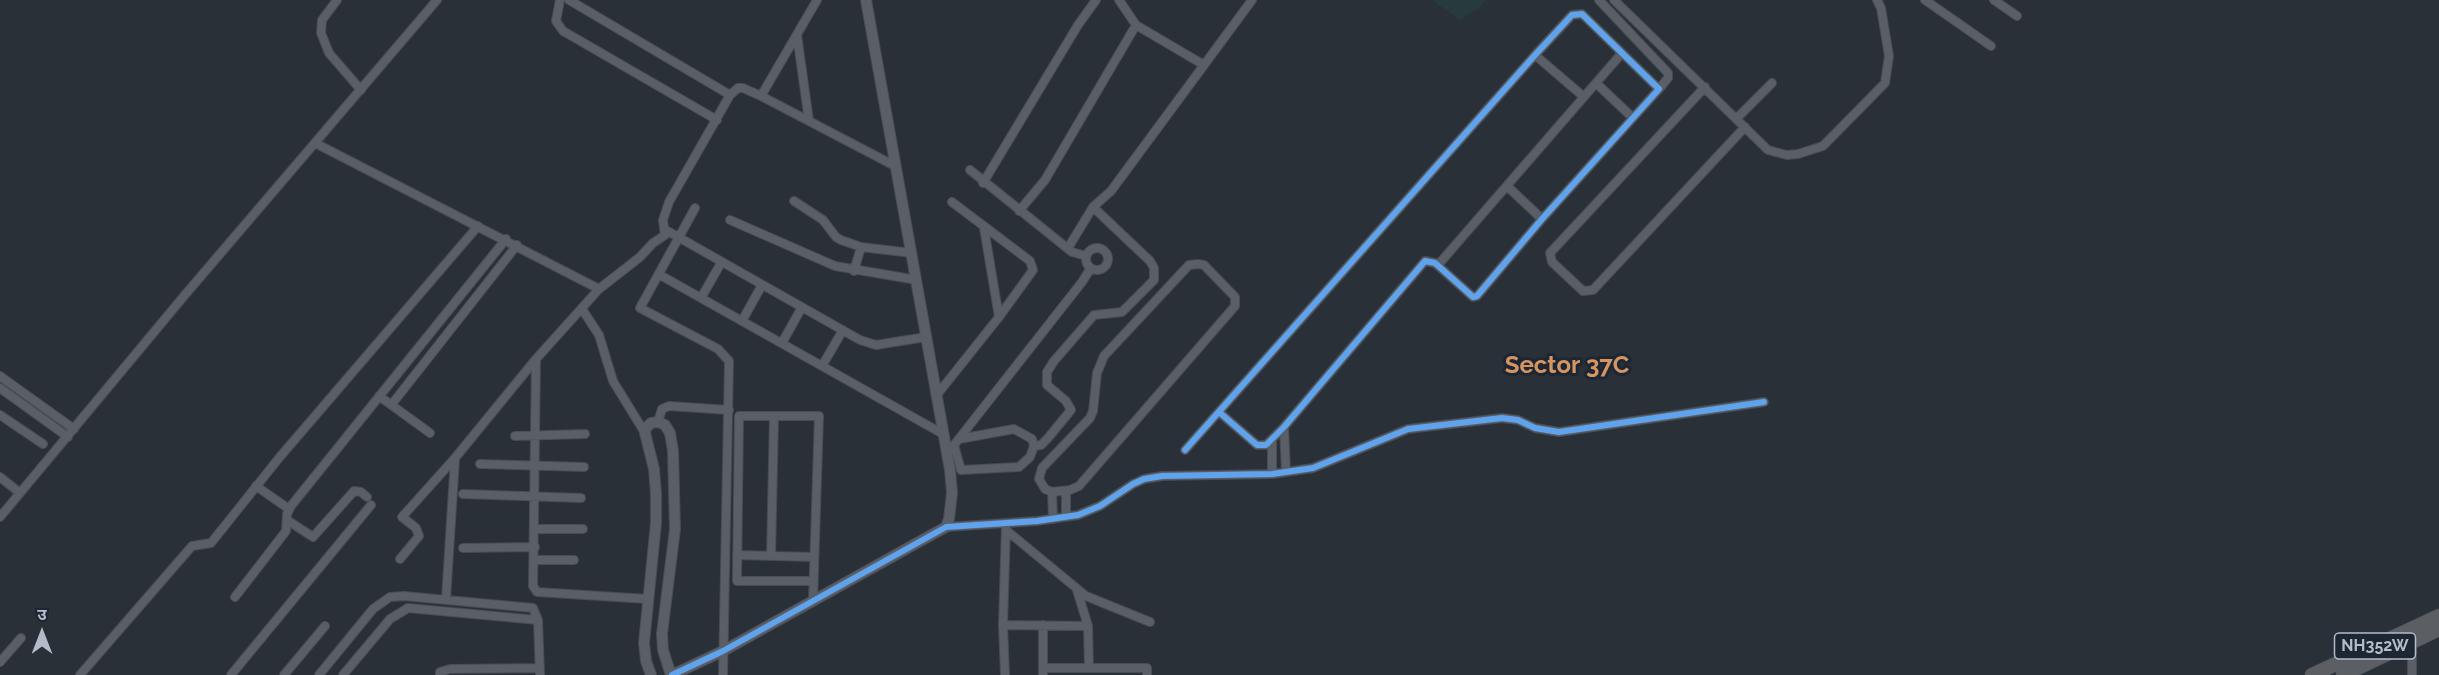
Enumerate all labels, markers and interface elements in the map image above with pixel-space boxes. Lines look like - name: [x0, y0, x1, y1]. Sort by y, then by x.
- district label: Sector 37C: [1505, 352, 1629, 380]
- north arrow: [12, 603, 72, 663]
- text: उ: [37, 605, 47, 624]
- road number: NH352W: [2334, 633, 2416, 659]

